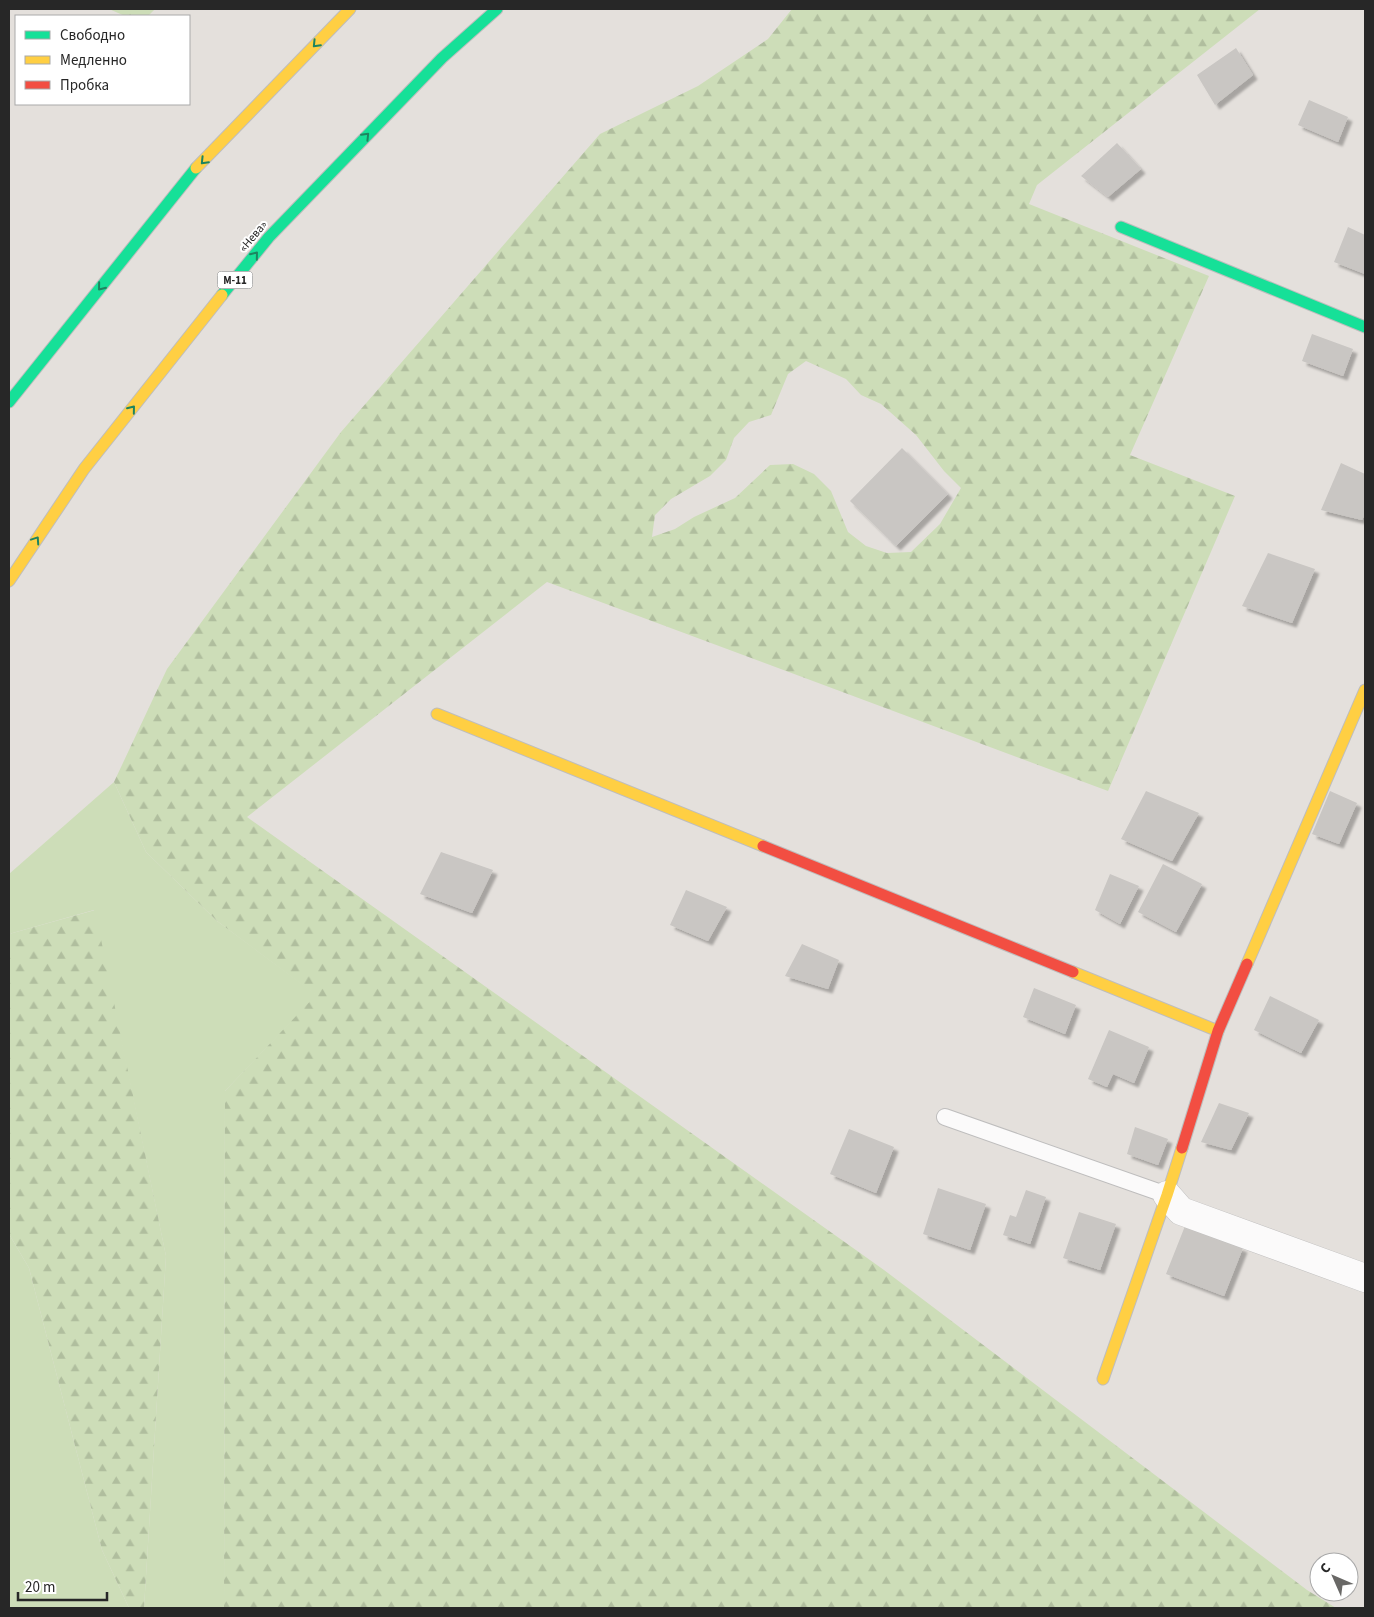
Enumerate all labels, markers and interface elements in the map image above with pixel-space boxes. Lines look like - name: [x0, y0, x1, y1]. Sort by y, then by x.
- legend: [15, 15, 190, 105]
- text: Свободно: [60, 25, 125, 46]
- one-way arrow: [313, 38, 322, 47]
- text: Медленно: [60, 50, 127, 71]
- text: Пробка: [60, 75, 109, 96]
- one-way arrow: [360, 133, 369, 142]
- one-way arrow: [200, 155, 209, 164]
- street label: «Нева»: [235, 217, 272, 256]
- one-way arrow: [250, 252, 258, 261]
- road number: М-11: [218, 272, 252, 288]
- one-way arrow: [98, 281, 106, 290]
- one-way arrow: [126, 405, 135, 415]
- one-way arrow: [30, 536, 39, 546]
- north arrow: [1309, 1552, 1359, 1602]
- text: С: [1316, 1559, 1335, 1578]
- scale bar: [18, 1570, 106, 1602]
- text: 20 m: [25, 1577, 55, 1598]

